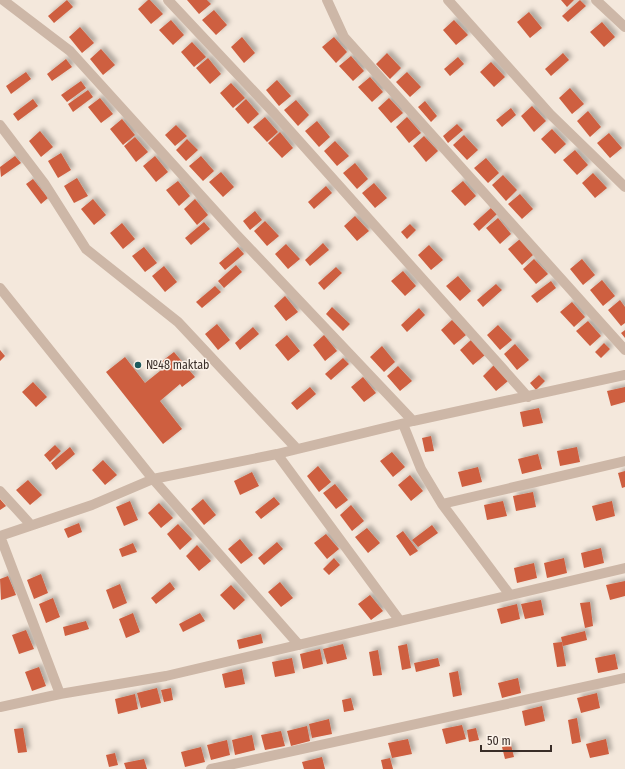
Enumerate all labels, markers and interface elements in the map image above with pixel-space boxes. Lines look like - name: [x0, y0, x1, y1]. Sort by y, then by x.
- place label: №48 maktab: [146, 358, 210, 372]
- marker: №48 maktab: [133, 360, 143, 370]
- scale bar: [481, 727, 551, 753]
- text: 50 m: [487, 734, 511, 748]

